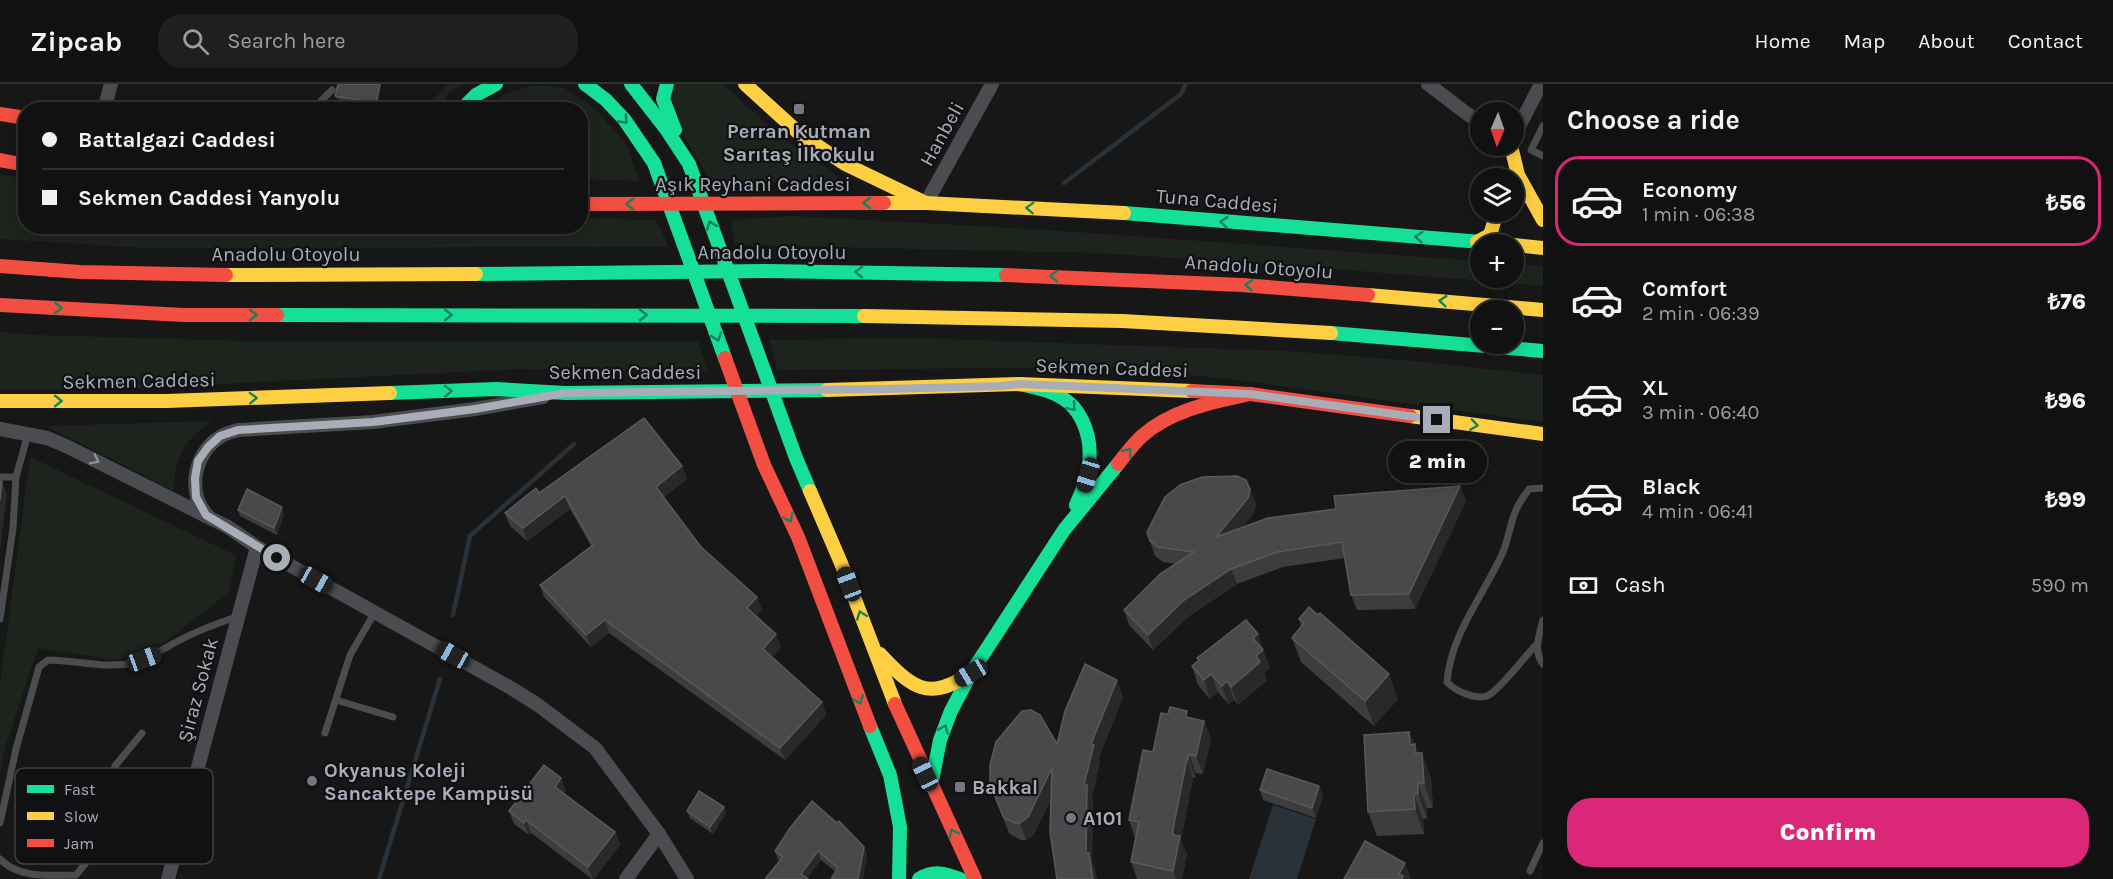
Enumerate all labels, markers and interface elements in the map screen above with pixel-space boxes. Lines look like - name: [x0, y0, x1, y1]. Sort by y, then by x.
- search box: [158, 14, 578, 68]
- text: Zipcab: [30, 25, 122, 58]
- icon: search: [179, 25, 212, 58]
- text: Search here: [227, 28, 346, 54]
- text: Home: [1755, 29, 1811, 53]
- text: Map: [1844, 29, 1885, 53]
- text: About: [1918, 29, 1975, 53]
- text: Contact: [2008, 29, 2083, 53]
- street label: Hanbeli: [915, 98, 969, 170]
- marker: Perran Kutman Sarıtaş İlkokulu: [792, 102, 806, 116]
- north arrow: [1470, 102, 1524, 156]
- map controls: [1470, 102, 1524, 354]
- text: Choose a ride: [1567, 104, 1740, 136]
- one-way arrow: [617, 113, 628, 123]
- place label: Perran Kutman Sarıtaş İlkokulu: [723, 120, 875, 166]
- text: Battalgazi Caddesi: [78, 127, 276, 153]
- button: layers: [1470, 168, 1524, 222]
- street label: Aşık Reyhani Caddesi: [655, 173, 851, 196]
- icon: car: [1570, 174, 1624, 228]
- text: Economy: [1642, 177, 1737, 203]
- street label: Tuna Caddesi: [1155, 184, 1279, 218]
- text: Sekmen Caddesi Yanyolu: [78, 185, 340, 211]
- text: ₺56: [2046, 190, 2086, 216]
- one-way arrow: [863, 197, 872, 209]
- one-way arrow: [626, 198, 635, 210]
- one-way arrow: [1025, 202, 1034, 215]
- text: 1 min · 06:38: [1642, 203, 1755, 226]
- one-way arrow: [1220, 215, 1229, 228]
- one-way arrow: [706, 220, 719, 231]
- one-way arrow: [1414, 231, 1423, 244]
- button: +: [1470, 234, 1524, 288]
- street label: Anadolu Otoyolu: [697, 241, 847, 264]
- street label: Anadolu Otoyolu: [211, 243, 361, 266]
- street label: Anadolu Otoyolu: [1184, 250, 1334, 284]
- one-way arrow: [854, 265, 863, 278]
- one-way arrow: [1049, 270, 1058, 283]
- icon: car: [1570, 273, 1624, 327]
- text: Comfort: [1642, 276, 1727, 302]
- one-way arrow: [1244, 279, 1253, 292]
- text: ₺76: [2048, 289, 2086, 315]
- one-way arrow: [1438, 295, 1447, 308]
- button: −: [1470, 300, 1524, 354]
- one-way arrow: [54, 302, 63, 315]
- text: 2 min · 06:39: [1642, 302, 1760, 325]
- one-way arrow: [249, 309, 258, 321]
- one-way arrow: [444, 309, 453, 321]
- one-way arrow: [639, 309, 648, 321]
- one-way arrow: [710, 331, 722, 342]
- street label: Sekmen Caddesi: [1035, 354, 1189, 382]
- street label: Sekmen Caddesi: [548, 361, 702, 384]
- street label: Sekmen Caddesi: [62, 368, 216, 394]
- icon: car: [1570, 372, 1624, 426]
- text: XL: [1642, 375, 1668, 401]
- one-way arrow: [444, 384, 453, 397]
- text: ₺96: [2045, 388, 2086, 414]
- one-way arrow: [249, 392, 258, 405]
- one-way arrow: [54, 395, 63, 407]
- one-way arrow: [1065, 401, 1076, 412]
- text: 3 min · 06:40: [1642, 401, 1759, 424]
- route end: [1423, 406, 1450, 433]
- one-way arrow: [1470, 418, 1479, 431]
- callout: 2 min: [1388, 441, 1486, 483]
- one-way arrow: [1121, 448, 1132, 459]
- text: 2 min: [1409, 450, 1466, 473]
- one-way arrow: [89, 452, 100, 464]
- car: [1074, 455, 1102, 495]
- icon: car: [1570, 471, 1624, 525]
- text: Black: [1642, 474, 1701, 500]
- text: ₺99: [2045, 487, 2086, 513]
- text: 4 min · 06:41: [1642, 500, 1753, 523]
- one-way arrow: [781, 511, 793, 522]
- route start: [263, 544, 290, 571]
- car: [296, 563, 336, 597]
- car: [834, 564, 864, 604]
- icon: cash: [1567, 569, 1600, 602]
- text: Cash: [1615, 572, 1665, 598]
- text: 590 m: [2031, 574, 2089, 597]
- one-way arrow: [856, 611, 868, 622]
- street label: Şiraz Sokak: [173, 635, 223, 745]
- car: [433, 638, 473, 672]
- car: [124, 644, 164, 674]
- car: [951, 656, 991, 690]
- one-way arrow: [852, 694, 865, 704]
- one-way arrow: [937, 725, 949, 736]
- car: [909, 754, 941, 794]
- place label: Okyanus Koleji Sancaktepe Kampüsü: [324, 759, 533, 805]
- legend: [15, 768, 213, 864]
- marker: Okyanus Koleji Sancaktepe Kampüsü: [305, 774, 319, 788]
- place label: Bakkal: [972, 776, 1038, 799]
- text: Fast: [64, 780, 95, 799]
- marker: Bakkal: [953, 780, 967, 794]
- button: Confirm: [1567, 798, 2089, 867]
- text: Slow: [64, 807, 99, 826]
- place label: A101: [1083, 807, 1122, 830]
- marker: A101: [1064, 811, 1078, 825]
- one-way arrow: [948, 828, 960, 839]
- text: Jam: [64, 834, 94, 853]

